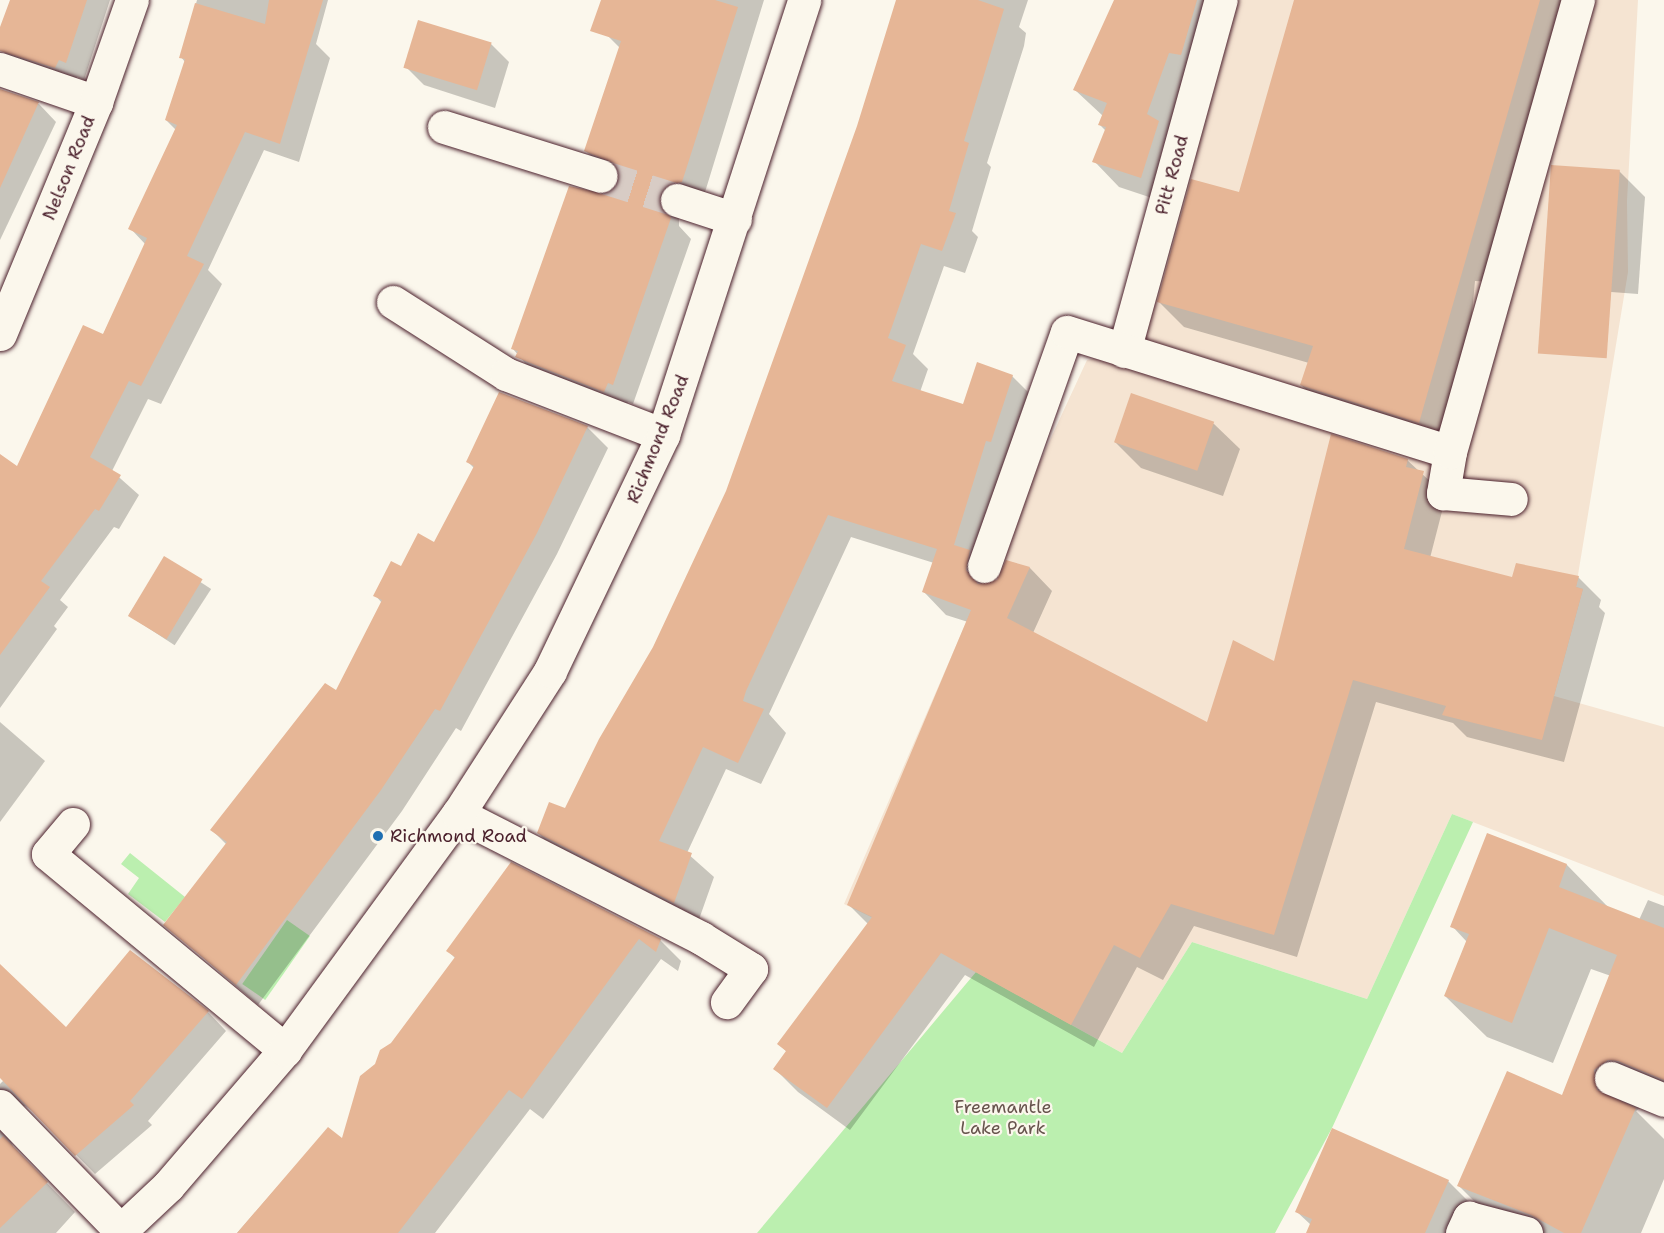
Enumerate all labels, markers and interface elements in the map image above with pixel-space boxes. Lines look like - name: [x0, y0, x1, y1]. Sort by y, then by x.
- street label: Nelson Road: [38, 113, 100, 223]
- street label: Pitt Road: [1151, 133, 1193, 217]
- street label: Richmond Road: [622, 371, 694, 507]
- place label: Richmond Road: [390, 825, 527, 847]
- marker: Richmond Road: [371, 829, 385, 843]
- park label: Freemantle Lake Park: [954, 1097, 1052, 1140]

